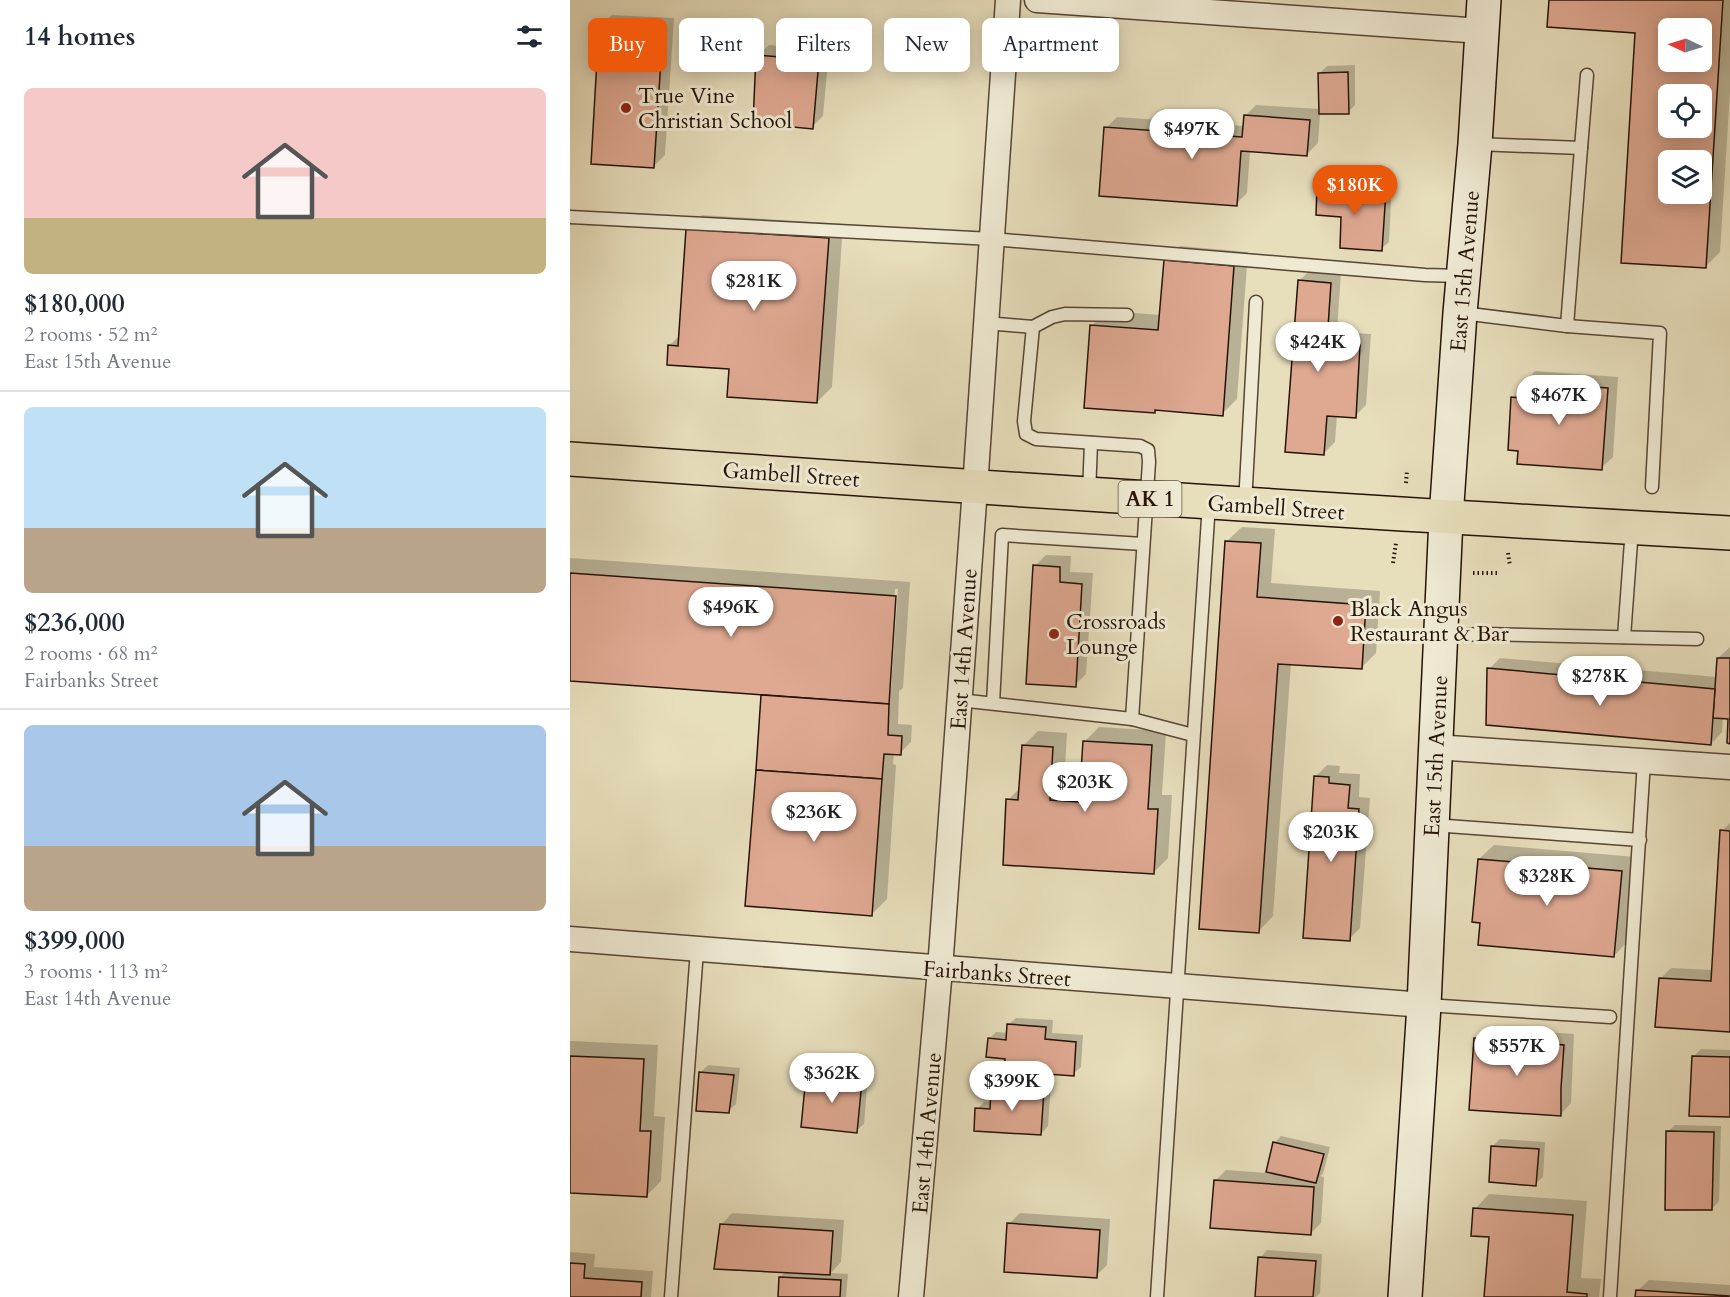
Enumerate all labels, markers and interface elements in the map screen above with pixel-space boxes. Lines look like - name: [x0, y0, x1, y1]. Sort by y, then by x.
- chip: Buy: [588, 18, 667, 72]
- chip: Rent: [679, 18, 764, 72]
- chip: Filters: [776, 18, 872, 72]
- chip: New: [884, 18, 970, 72]
- chip: Apartment: [982, 18, 1119, 72]
- north arrow: [1658, 18, 1712, 72]
- map controls: [1658, 18, 1712, 204]
- text: 14 homes: [24, 19, 135, 54]
- icon: filters: [513, 20, 546, 53]
- place label: True Vine Christian School: [638, 81, 792, 136]
- button: locate: [1658, 84, 1712, 138]
- marker: True Vine Christian School: [619, 101, 633, 115]
- pin: $497K: [1150, 109, 1234, 160]
- text: $497K: [1163, 115, 1221, 142]
- icon: home: [231, 127, 339, 235]
- button: layers: [1658, 150, 1712, 204]
- pin: $180K: [1313, 165, 1397, 216]
- text: $180K: [1326, 171, 1384, 198]
- street label: East 15th Avenue: [1443, 189, 1487, 353]
- pin: $281K: [712, 261, 796, 312]
- text: $281K: [725, 267, 783, 294]
- text: $180,000: [24, 286, 125, 321]
- text: 2 rooms · 52 m²: [24, 321, 157, 348]
- pin: $424K: [1276, 322, 1360, 373]
- text: $424K: [1289, 328, 1347, 355]
- text: East 15th Avenue: [24, 348, 171, 375]
- pin: $467K: [1517, 375, 1601, 426]
- text: $467K: [1530, 381, 1588, 408]
- icon: home: [231, 446, 339, 554]
- street label: Gambell Street: [721, 455, 861, 495]
- road number: AK 1: [1118, 481, 1182, 517]
- street label: Gambell Street: [1206, 488, 1346, 528]
- street label: East 14th Avenue: [943, 567, 985, 731]
- pin: $496K: [689, 587, 773, 638]
- text: $496K: [702, 593, 760, 620]
- place label: Black Angus Restaurant & Bar: [1350, 594, 1510, 649]
- text: $236,000: [24, 605, 125, 640]
- place label: Crossroads Lounge: [1066, 607, 1166, 662]
- marker: Black Angus Restaurant & Bar: [1331, 614, 1345, 628]
- marker: Crossroads Lounge: [1047, 627, 1061, 641]
- text: 2 rooms · 68 m²: [24, 640, 157, 667]
- pin: $278K: [1558, 656, 1642, 707]
- text: $278K: [1571, 662, 1629, 689]
- text: Fairbanks Street: [24, 667, 159, 694]
- street label: East 15th Avenue: [1417, 674, 1455, 838]
- pin: $203K: [1043, 762, 1127, 813]
- icon: home: [231, 764, 339, 872]
- text: $203K: [1056, 768, 1114, 795]
- pin: $236K: [772, 792, 856, 843]
- text: $236K: [785, 798, 843, 825]
- pin: $203K: [1289, 812, 1373, 863]
- text: $203K: [1302, 818, 1360, 845]
- pin: $328K: [1505, 856, 1589, 907]
- text: $328K: [1518, 862, 1576, 889]
- text: $399,000: [24, 923, 125, 958]
- street label: Fairbanks Street: [922, 954, 1072, 994]
- text: 3 rooms · 113 m²: [24, 958, 168, 985]
- text: East 14th Avenue: [24, 985, 171, 1012]
- pin: $557K: [1475, 1026, 1559, 1077]
- text: $557K: [1488, 1032, 1546, 1059]
- street label: East 14th Avenue: [905, 1051, 949, 1215]
- pin: $362K: [790, 1053, 874, 1104]
- text: $362K: [803, 1059, 861, 1086]
- pin: $399K: [970, 1061, 1054, 1112]
- text: $399K: [983, 1067, 1041, 1094]

